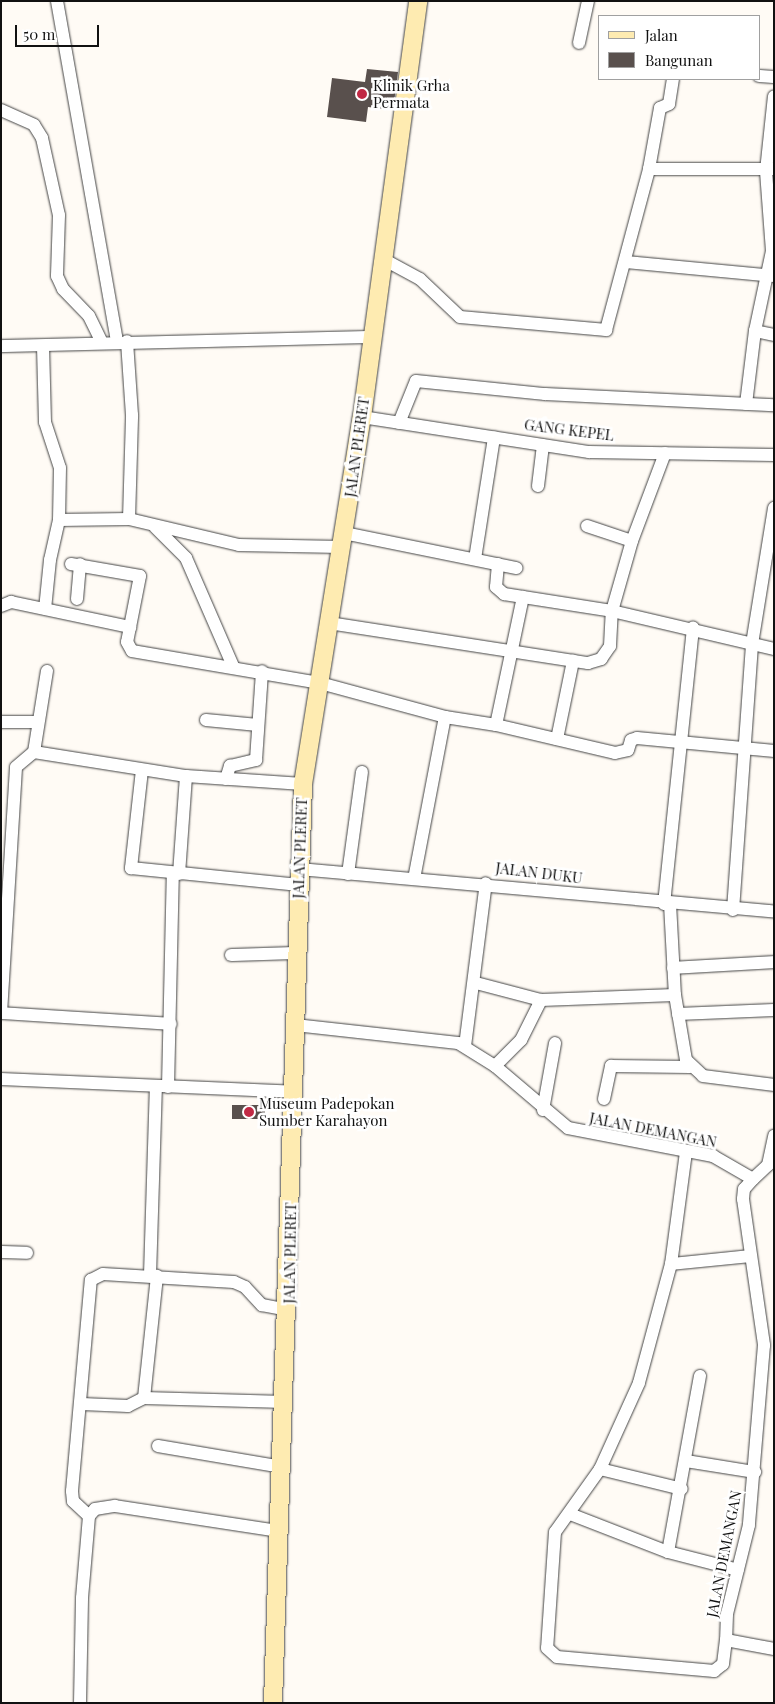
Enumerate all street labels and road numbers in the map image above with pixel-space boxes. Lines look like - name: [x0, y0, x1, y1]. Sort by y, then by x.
- street label: JALAN PLERET: [341, 396, 373, 498]
- street label: GANG KEPEL: [523, 416, 615, 444]
- street label: JALAN PLERET: [289, 797, 311, 899]
- street label: JALAN DUKU: [495, 859, 583, 887]
- street label: JALAN DEMANGAN: [588, 1109, 718, 1151]
- street label: JALAN PLERET: [280, 1202, 300, 1304]
- street label: JALAN DEMANGAN: [703, 1489, 745, 1619]

